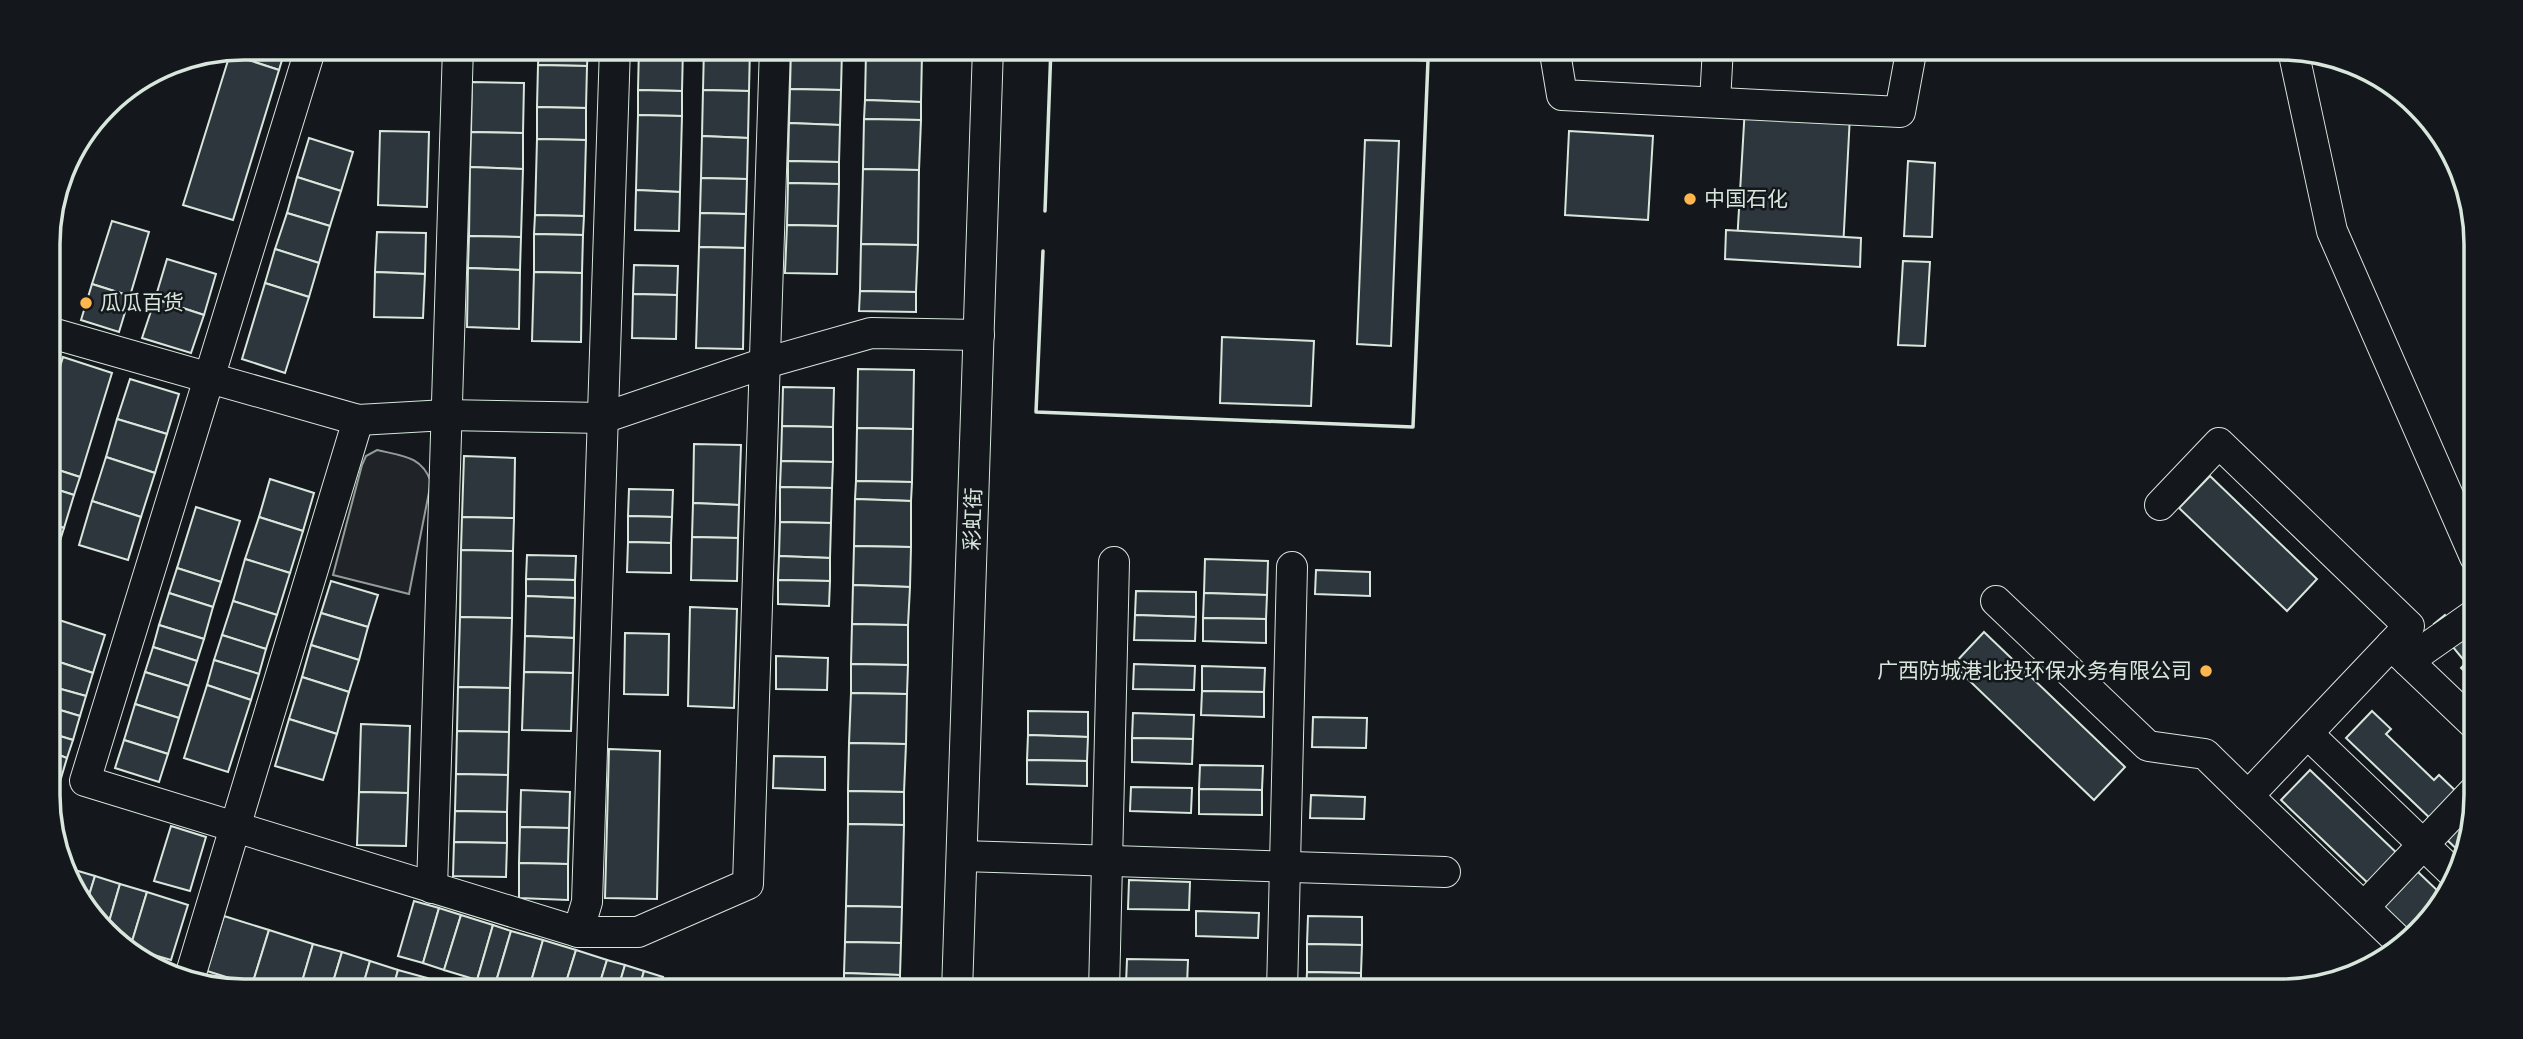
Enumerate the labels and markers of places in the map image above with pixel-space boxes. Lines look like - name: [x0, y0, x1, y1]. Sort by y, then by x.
- place label: 中国石化: [1704, 186, 1788, 211]
- marker: 中国石化: [1682, 191, 1698, 207]
- place label: 瓜瓜百货: [100, 290, 184, 315]
- marker: 瓜瓜百货: [78, 295, 94, 311]
- place label: 广西防城港北投环保水务有限公司: [1877, 658, 2192, 683]
- marker: 广西防城港北投环保水务有限公司: [2198, 663, 2214, 679]

